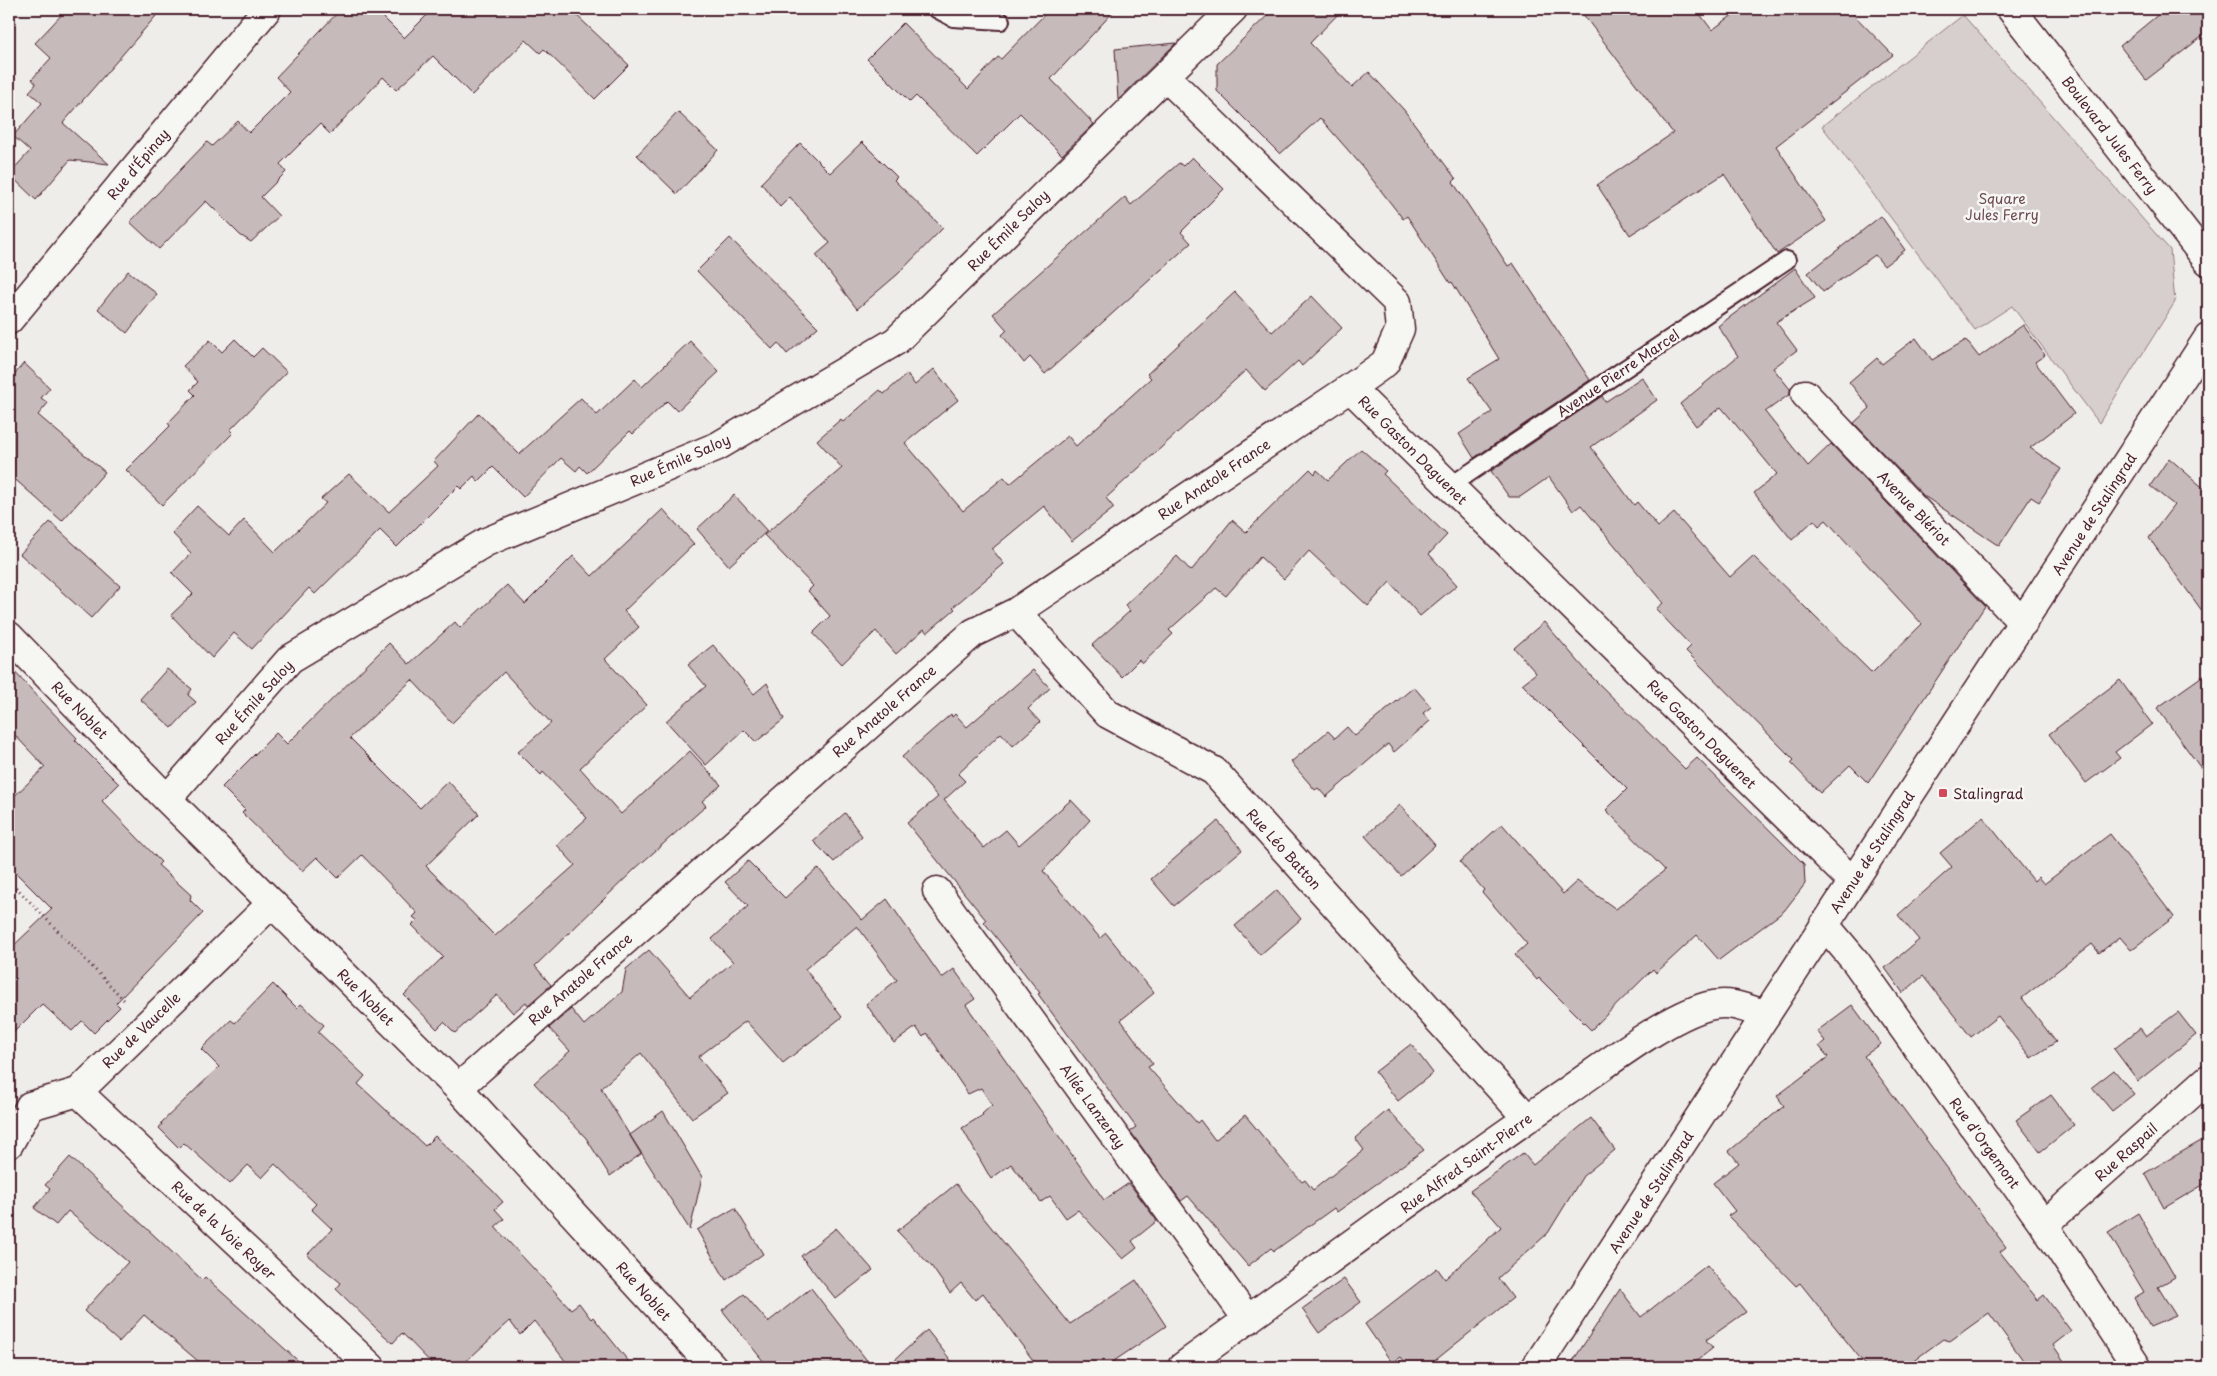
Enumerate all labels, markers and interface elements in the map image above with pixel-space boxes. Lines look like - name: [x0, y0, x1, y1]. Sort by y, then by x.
- street label: Boulevard Jules Ferry: [2057, 71, 2163, 199]
- street label: Rue d'Épinay: [102, 124, 174, 204]
- street label: Rue Émile Saloy: [963, 185, 1053, 275]
- park label: Square Jules Ferry: [1965, 188, 2039, 225]
- street label: Avenue Pierre Marcel: [1552, 324, 1684, 422]
- street label: Rue Gaston Daguenet: [1354, 391, 1473, 510]
- street label: Rue Émile Saloy: [627, 429, 733, 491]
- street label: Rue Anatole France: [1154, 433, 1275, 525]
- street label: Avenue de Stalingrad: [2047, 449, 2142, 579]
- street label: Avenue Blériot: [1873, 466, 1955, 550]
- street label: Rue Émile Saloy: [210, 655, 298, 749]
- street label: Rue Anatole France: [827, 660, 941, 762]
- street label: Rue Gaston Daguenet: [1643, 675, 1762, 794]
- street label: Rue Noblet: [47, 676, 113, 744]
- place label: Stalingrad: [1953, 783, 2024, 804]
- street label: Avenue de Stalingrad: [1825, 787, 1920, 917]
- marker: Stalingrad: [1937, 787, 1949, 799]
- street label: Rue Léo Batton: [1242, 804, 1326, 894]
- street label: Rue Anatole France: [523, 928, 637, 1030]
- street label: Rue Noblet: [333, 964, 400, 1031]
- street label: Rue de Vaucelle: [97, 987, 185, 1073]
- street label: Allée Lanzeray: [1055, 1059, 1131, 1153]
- street label: Rue d'Orgemont: [1945, 1093, 2025, 1193]
- street label: Rue Alfred Saint-Pierre: [1396, 1108, 1536, 1218]
- street label: Rue Raspail: [2090, 1118, 2162, 1186]
- street label: Avenue de Stalingrad: [1604, 1127, 1699, 1257]
- street label: Rue de la Voie Royer: [167, 1176, 281, 1284]
- street label: Rue Noblet: [612, 1257, 677, 1325]

